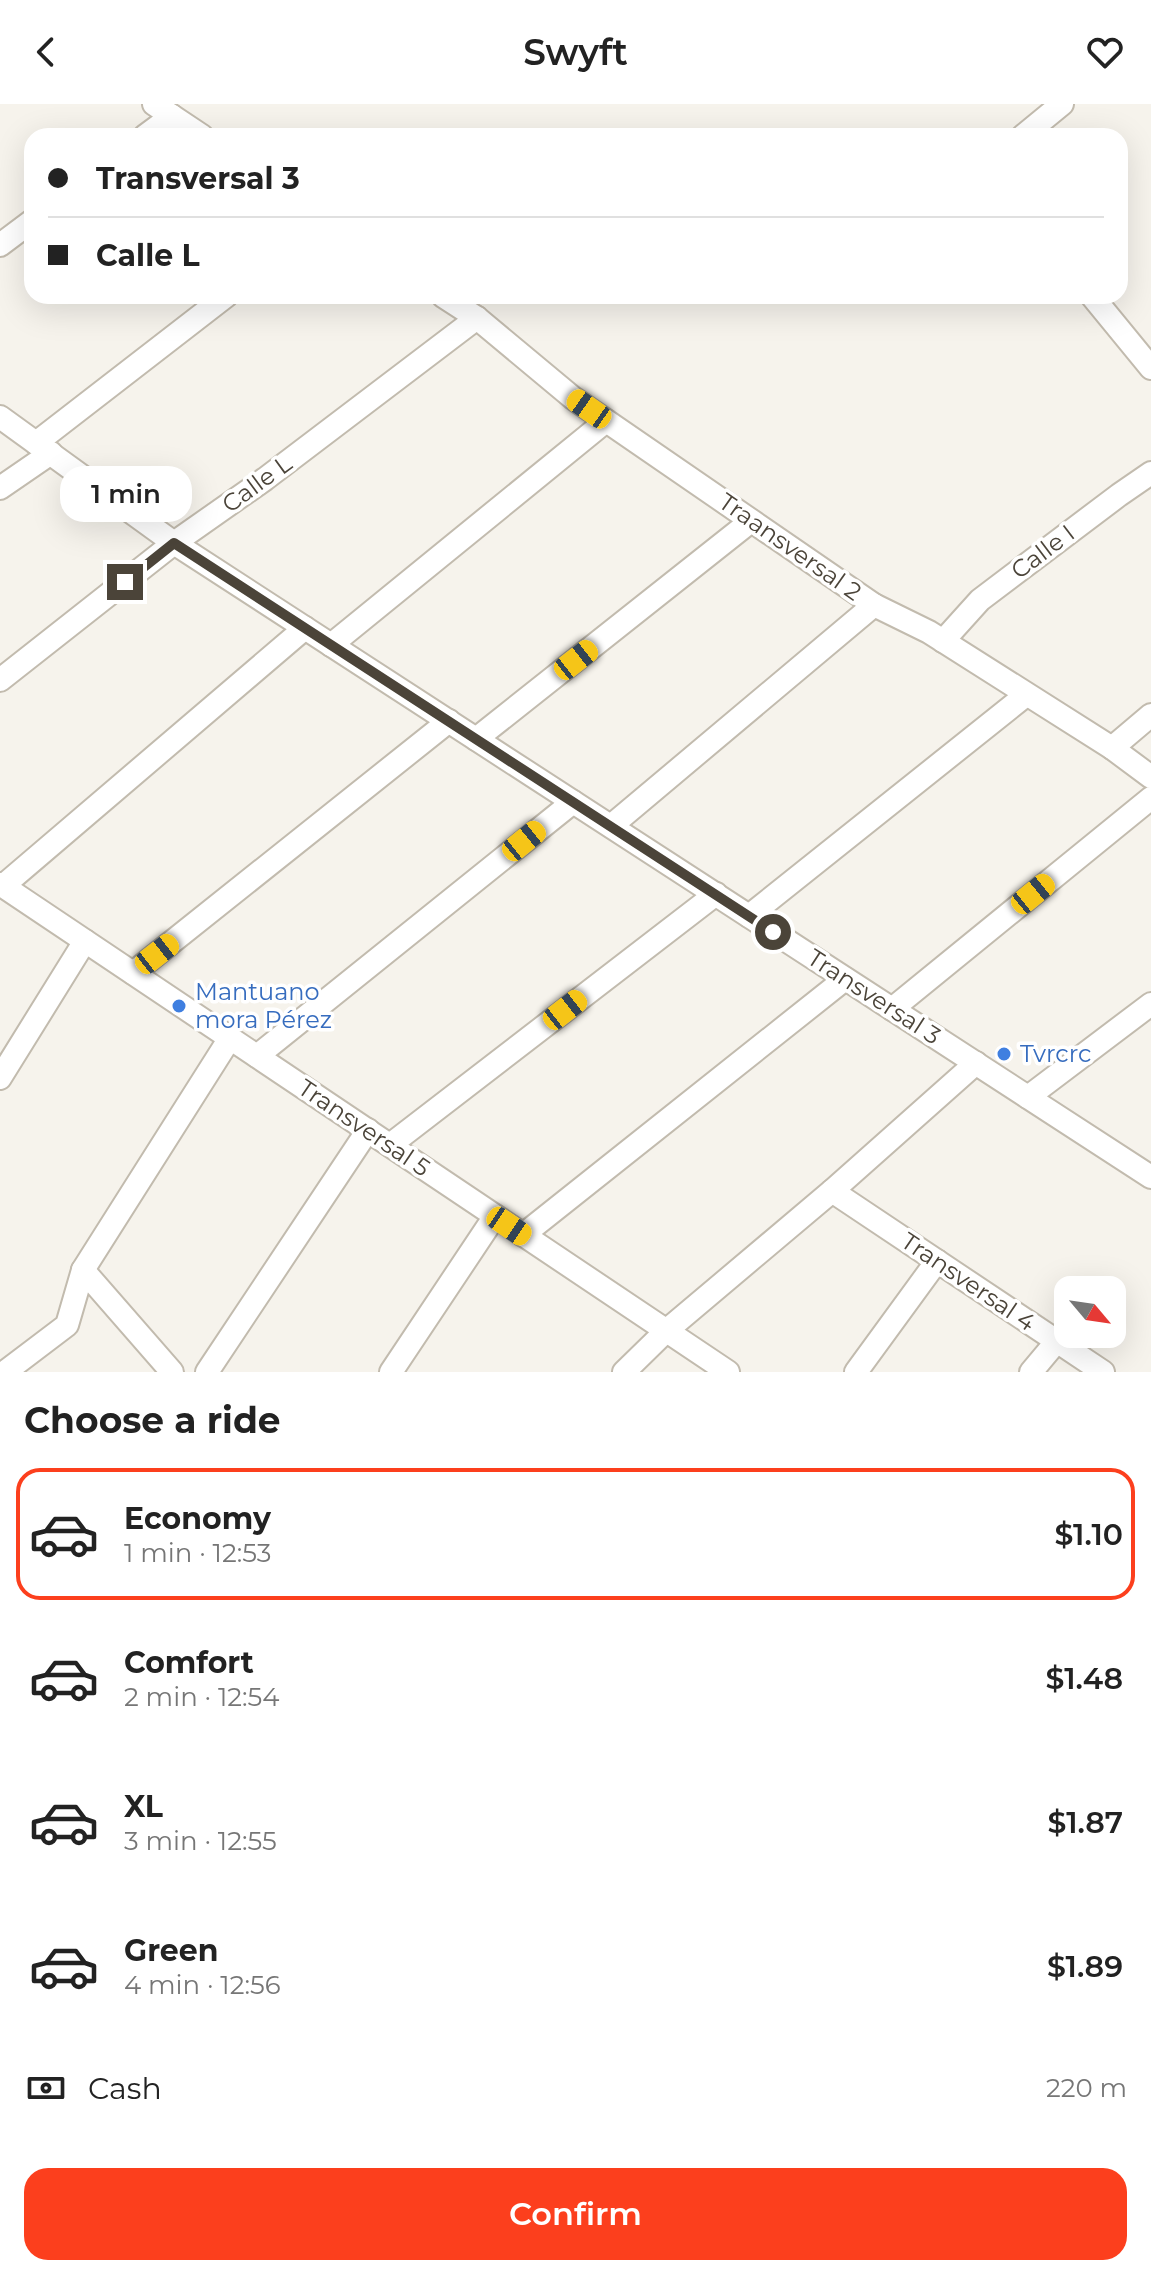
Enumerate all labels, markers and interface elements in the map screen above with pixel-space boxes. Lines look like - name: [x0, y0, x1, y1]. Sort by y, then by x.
- icon: back: [24, 30, 68, 74]
- text: Swyft: [523, 30, 628, 74]
- icon: heart: [1083, 30, 1127, 74]
- text: Transversal 3: [96, 160, 300, 197]
- text: Calle L: [96, 237, 200, 274]
- car: [562, 385, 616, 433]
- street label: Calle L: [216, 449, 297, 518]
- callout: 1 min: [59, 466, 191, 522]
- text: 1 min: [91, 478, 161, 510]
- street label: Traansversal 2: [714, 487, 867, 606]
- street label: Calle I: [1005, 518, 1080, 585]
- route end: [107, 564, 143, 600]
- car: [550, 636, 602, 684]
- car: [498, 817, 550, 865]
- car: [1007, 870, 1059, 918]
- route start: [755, 914, 791, 950]
- car: [131, 930, 183, 978]
- street label: Transversal 3: [802, 943, 946, 1050]
- place label: Mantuano mora Pérez: [195, 977, 332, 1034]
- car: [539, 986, 591, 1034]
- marker: Mantuano mora Pérez: [170, 997, 188, 1015]
- place label: Tvrcrc: [1020, 1039, 1092, 1068]
- marker: Tvrcrc: [995, 1045, 1013, 1063]
- street label: Transversal 5: [293, 1073, 436, 1182]
- car: [482, 1203, 536, 1249]
- street label: Transversal 4: [896, 1226, 1041, 1337]
- north arrow: [1054, 1276, 1126, 1348]
- map controls: [1054, 1276, 1126, 1348]
- text: Choose a ride: [24, 1398, 281, 1442]
- icon: car: [28, 1498, 100, 1570]
- text: Economy: [124, 1500, 271, 1537]
- text: $1.10: [1055, 1516, 1123, 1553]
- text: 1 min · 12:53: [124, 1537, 271, 1569]
- icon: car: [28, 1642, 100, 1714]
- text: Comfort: [124, 1644, 254, 1681]
- text: $1.48: [1046, 1660, 1123, 1697]
- text: 2 min · 12:54: [124, 1681, 279, 1713]
- icon: car: [28, 1786, 100, 1858]
- text: XL: [124, 1788, 163, 1825]
- text: $1.87: [1048, 1804, 1123, 1841]
- text: 3 min · 12:55: [124, 1825, 277, 1857]
- icon: car: [28, 1930, 100, 2002]
- text: Green: [124, 1932, 218, 1969]
- text: $1.89: [1047, 1948, 1123, 1985]
- text: 4 min · 12:56: [124, 1969, 281, 2001]
- icon: cash: [24, 2066, 68, 2110]
- text: Cash: [88, 2070, 162, 2107]
- text: 220 m: [1046, 2072, 1127, 2104]
- button: Confirm: [24, 2168, 1127, 2260]

